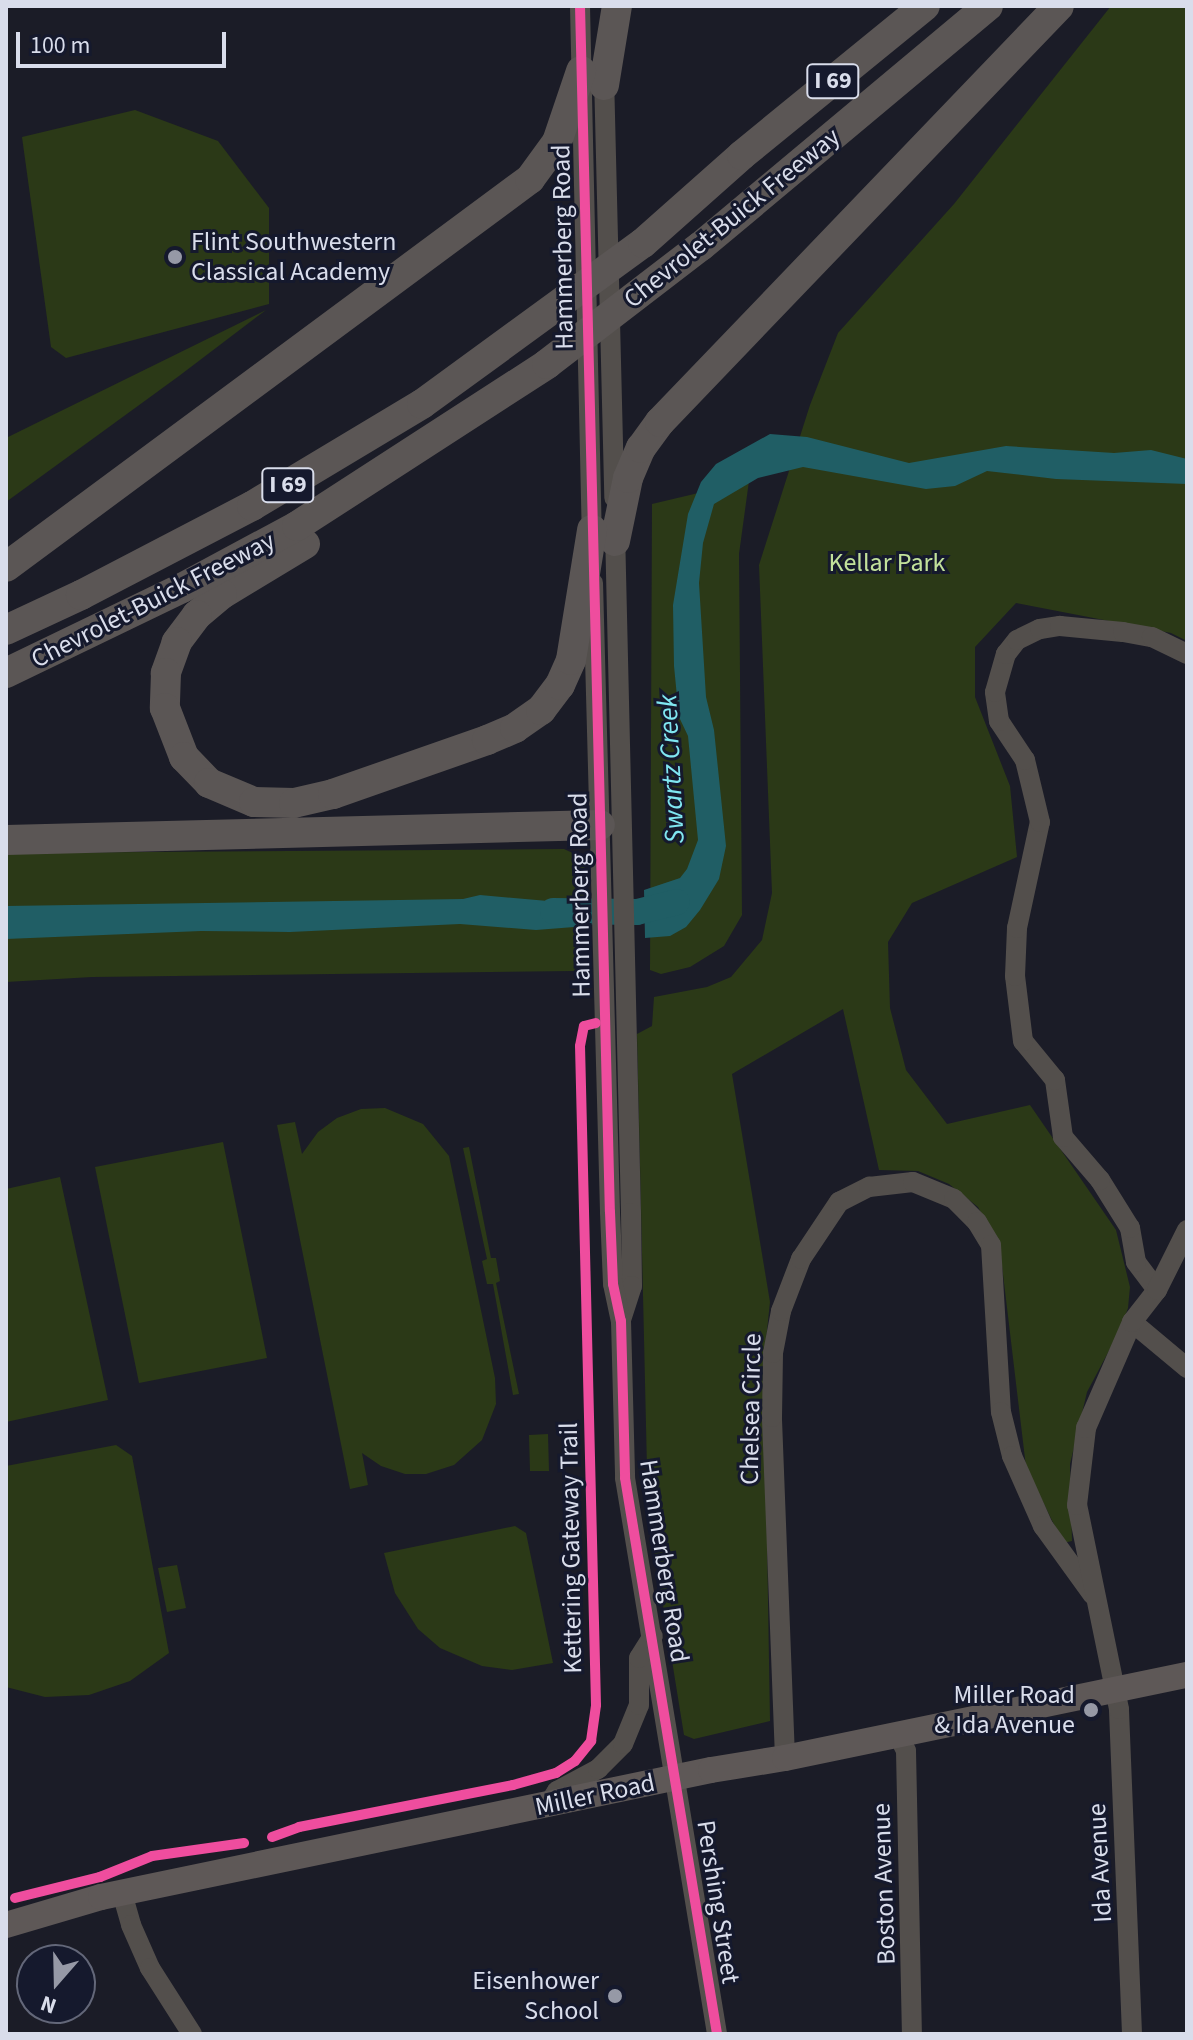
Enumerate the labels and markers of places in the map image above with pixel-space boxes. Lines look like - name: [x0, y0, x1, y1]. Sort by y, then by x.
- place label: Flint Southwestern Classical Academy: [191, 226, 397, 288]
- marker: Flint Southwestern Classical Academy: [166, 248, 184, 266]
- place label: Miller Road & Ida Avenue: [934, 1679, 1075, 1740]
- marker: Miller Road & Ida Avenue: [1082, 1701, 1100, 1719]
- place label: Eisenhower School: [472, 1965, 599, 2026]
- marker: Eisenhower School: [606, 1987, 624, 2005]

